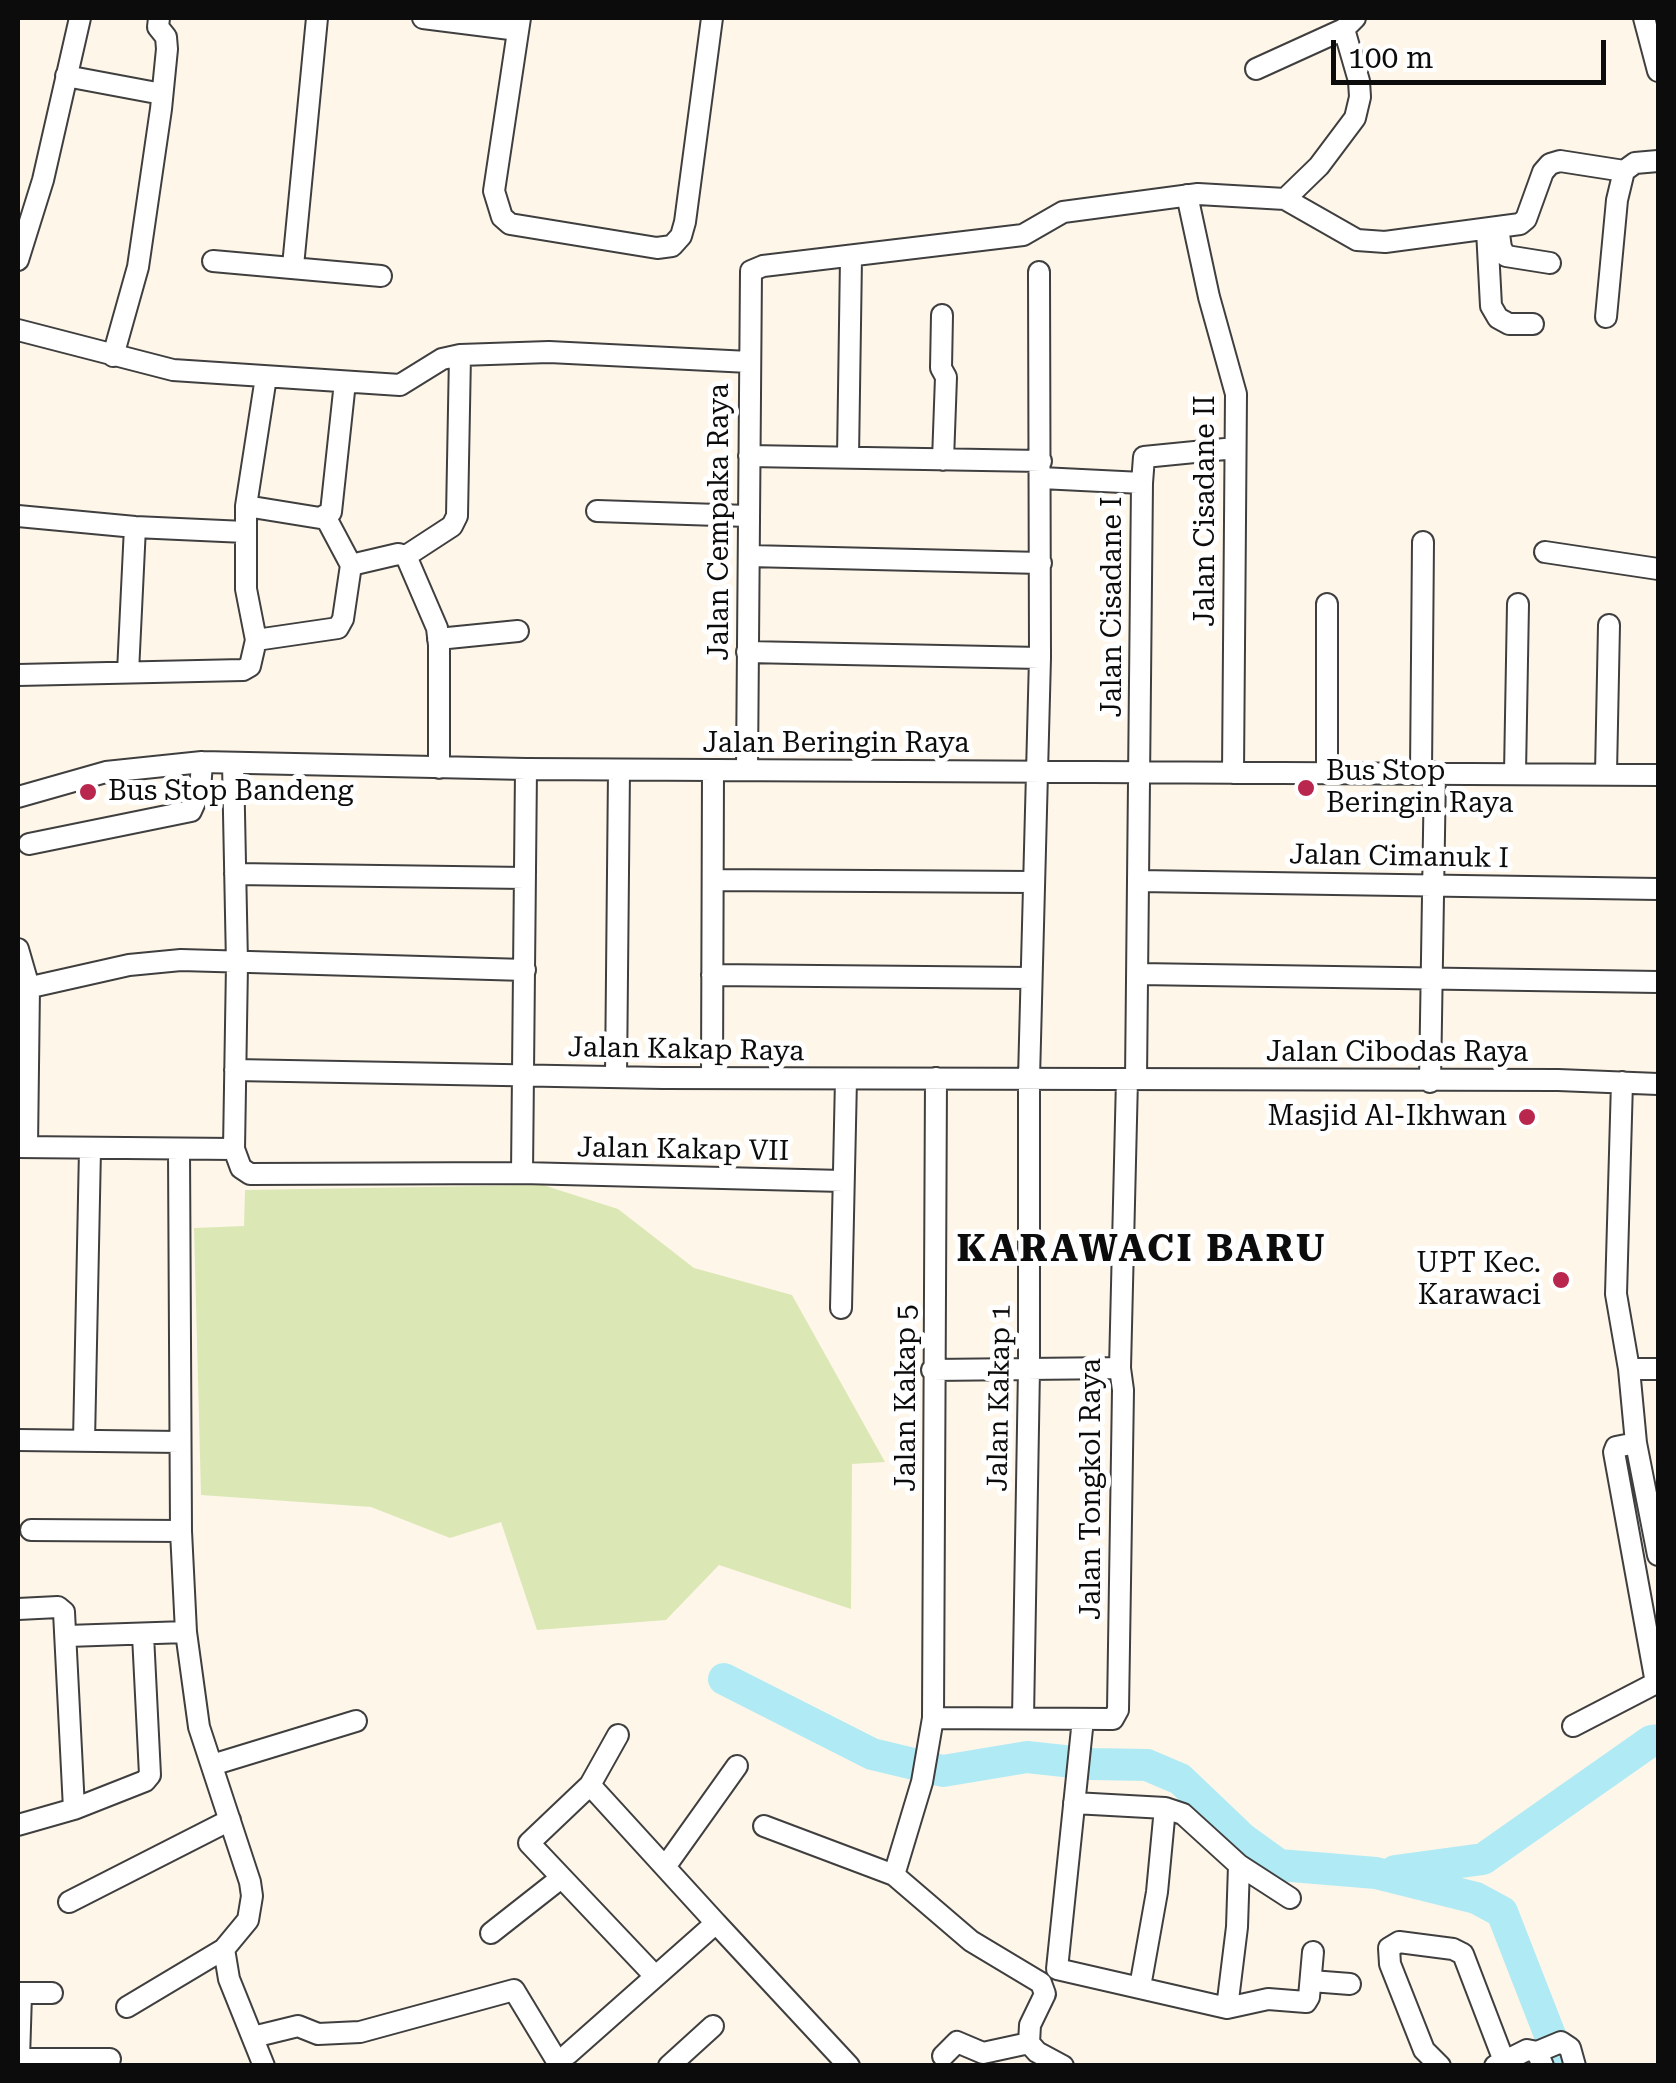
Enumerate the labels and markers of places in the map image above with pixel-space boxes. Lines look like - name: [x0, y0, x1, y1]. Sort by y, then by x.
- place label: Bus Stop Beringin Raya: [1326, 755, 1514, 821]
- place label: Bus Stop Bandeng: [108, 775, 353, 809]
- marker: Bus Stop Beringin Raya: [1295, 777, 1317, 799]
- marker: Bus Stop Bandeng: [77, 781, 99, 803]
- place label: Masjid Al-Ikhwan: [1267, 1100, 1507, 1134]
- marker: Masjid Al-Ikhwan: [1516, 1106, 1538, 1128]
- place label: UPT Kec. Karawaci: [1416, 1247, 1541, 1313]
- marker: UPT Kec. Karawaci: [1550, 1269, 1572, 1291]

